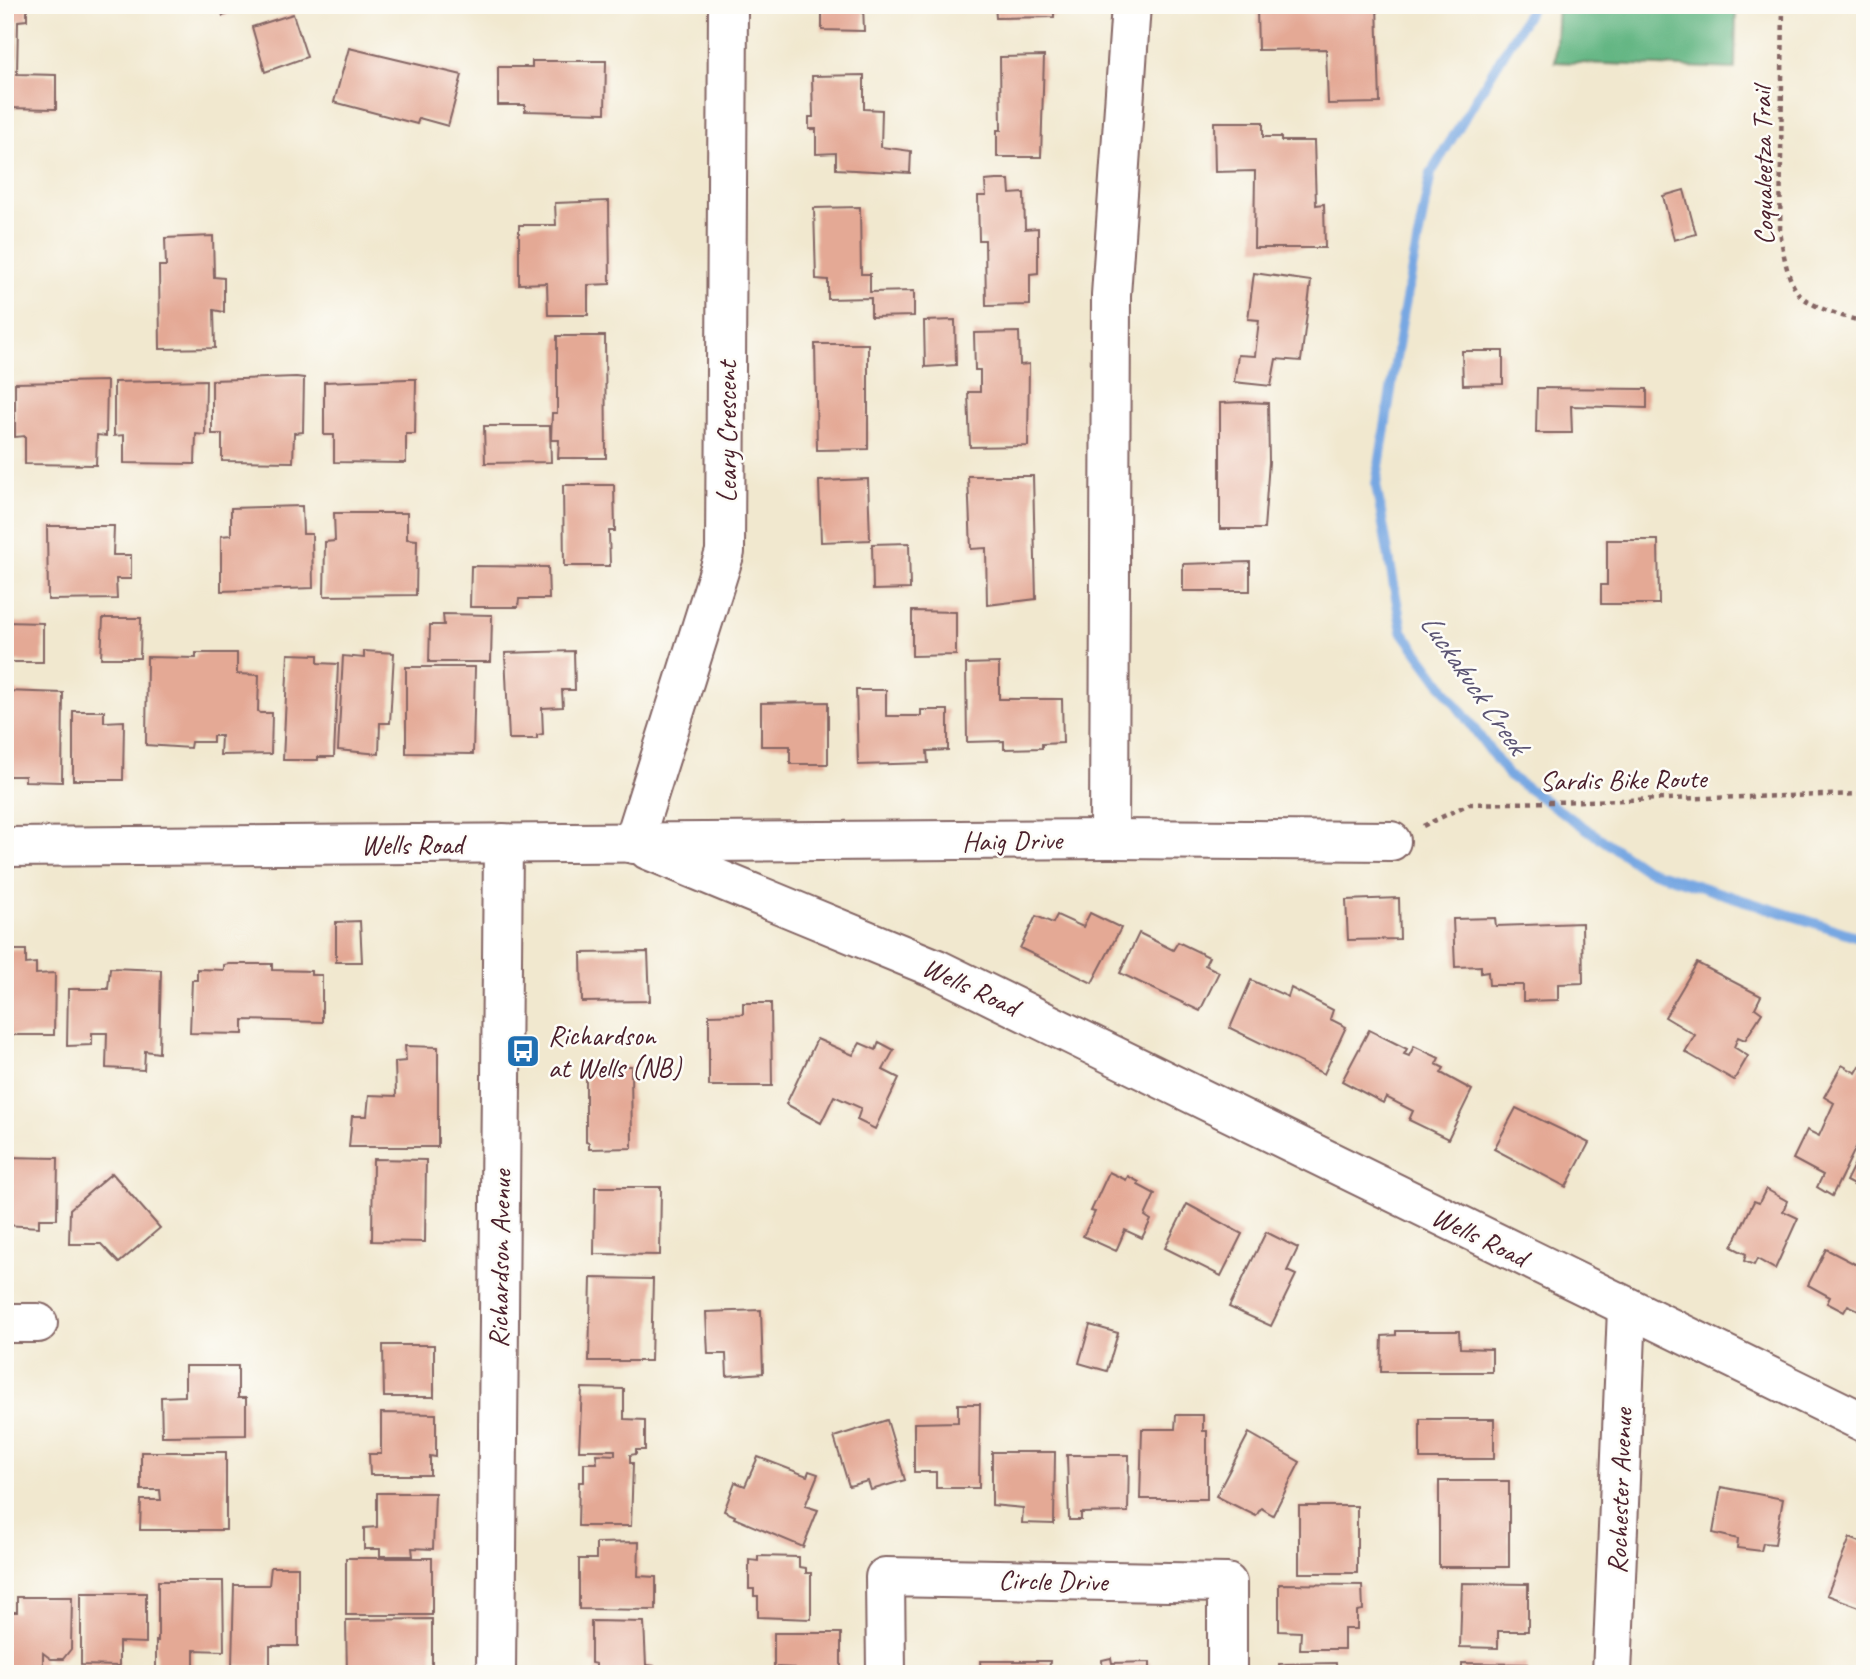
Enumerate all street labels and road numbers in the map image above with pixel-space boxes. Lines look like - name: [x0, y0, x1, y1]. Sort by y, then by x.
- street label: Coqualeetza Trail: [1744, 81, 1781, 246]
- street label: Leary Crescent: [709, 358, 744, 503]
- street label: Sardis Bike Route: [1539, 761, 1709, 798]
- street label: Haig Drive: [962, 822, 1064, 859]
- street label: Wells Road: [361, 827, 467, 862]
- street label: Wells Road: [917, 949, 1028, 1026]
- street label: Richardson Avenue: [480, 1168, 519, 1348]
- street label: Wells Road: [1426, 1198, 1537, 1276]
- street label: Rochester Avenue: [1599, 1406, 1640, 1574]
- street label: Circle Drive: [998, 1562, 1110, 1599]

